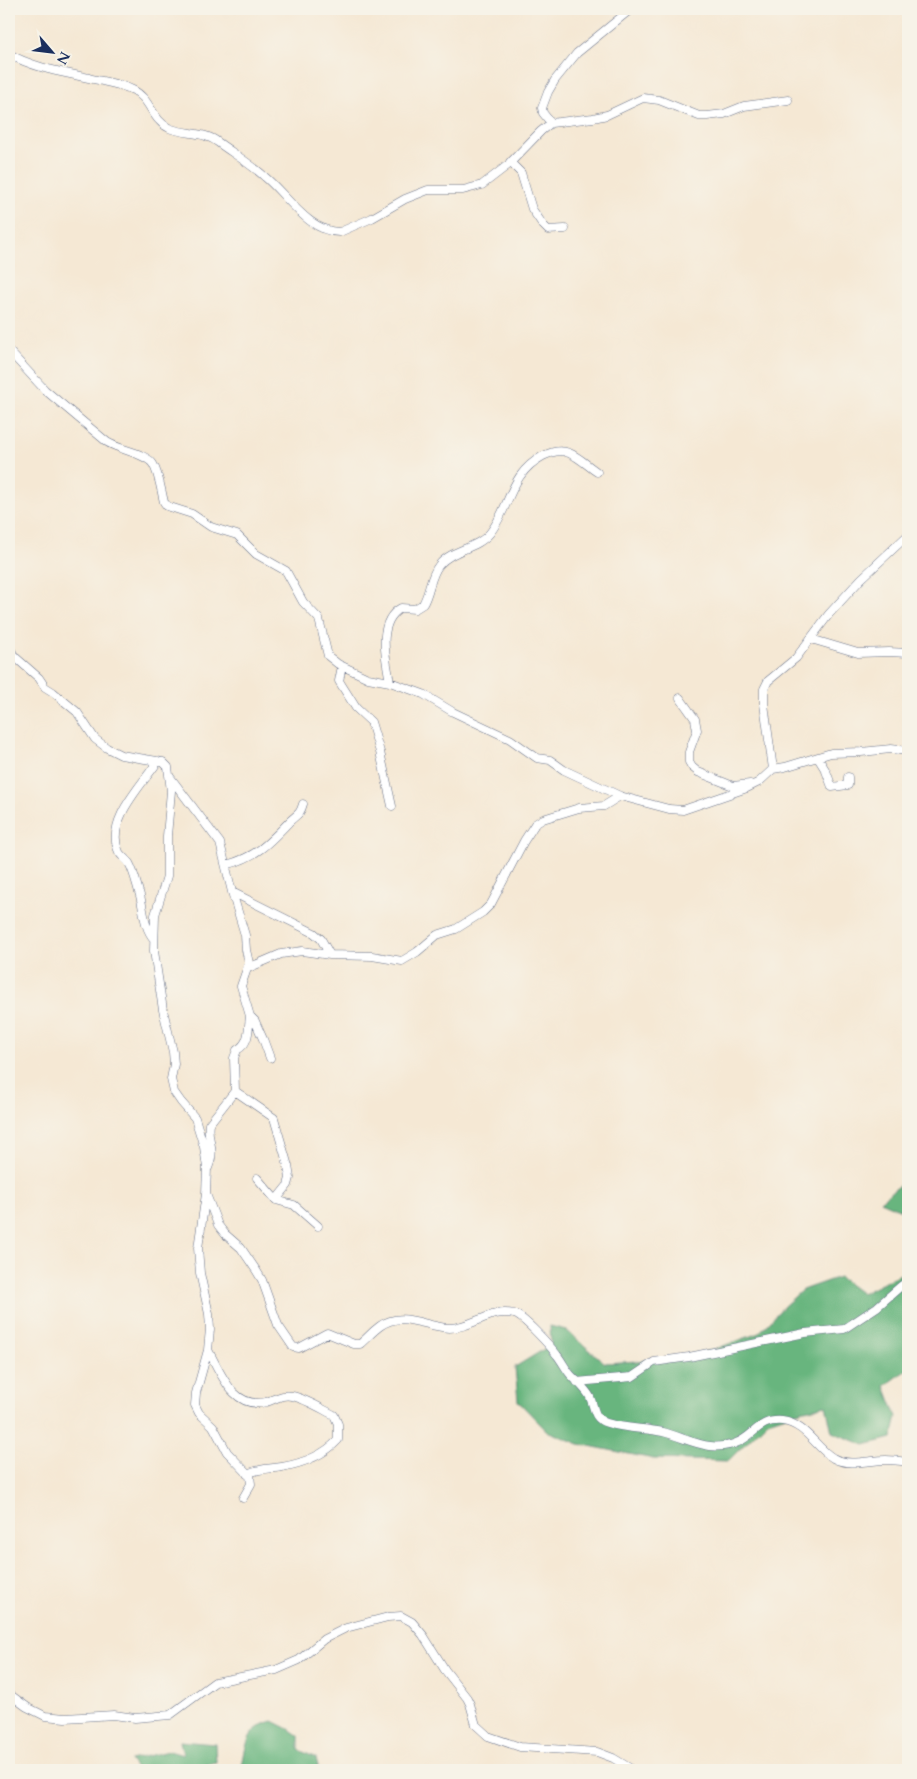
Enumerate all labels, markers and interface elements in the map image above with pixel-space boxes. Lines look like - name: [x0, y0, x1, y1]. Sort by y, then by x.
- north arrow: [28, 28, 78, 78]
- text: N: [52, 48, 74, 68]

